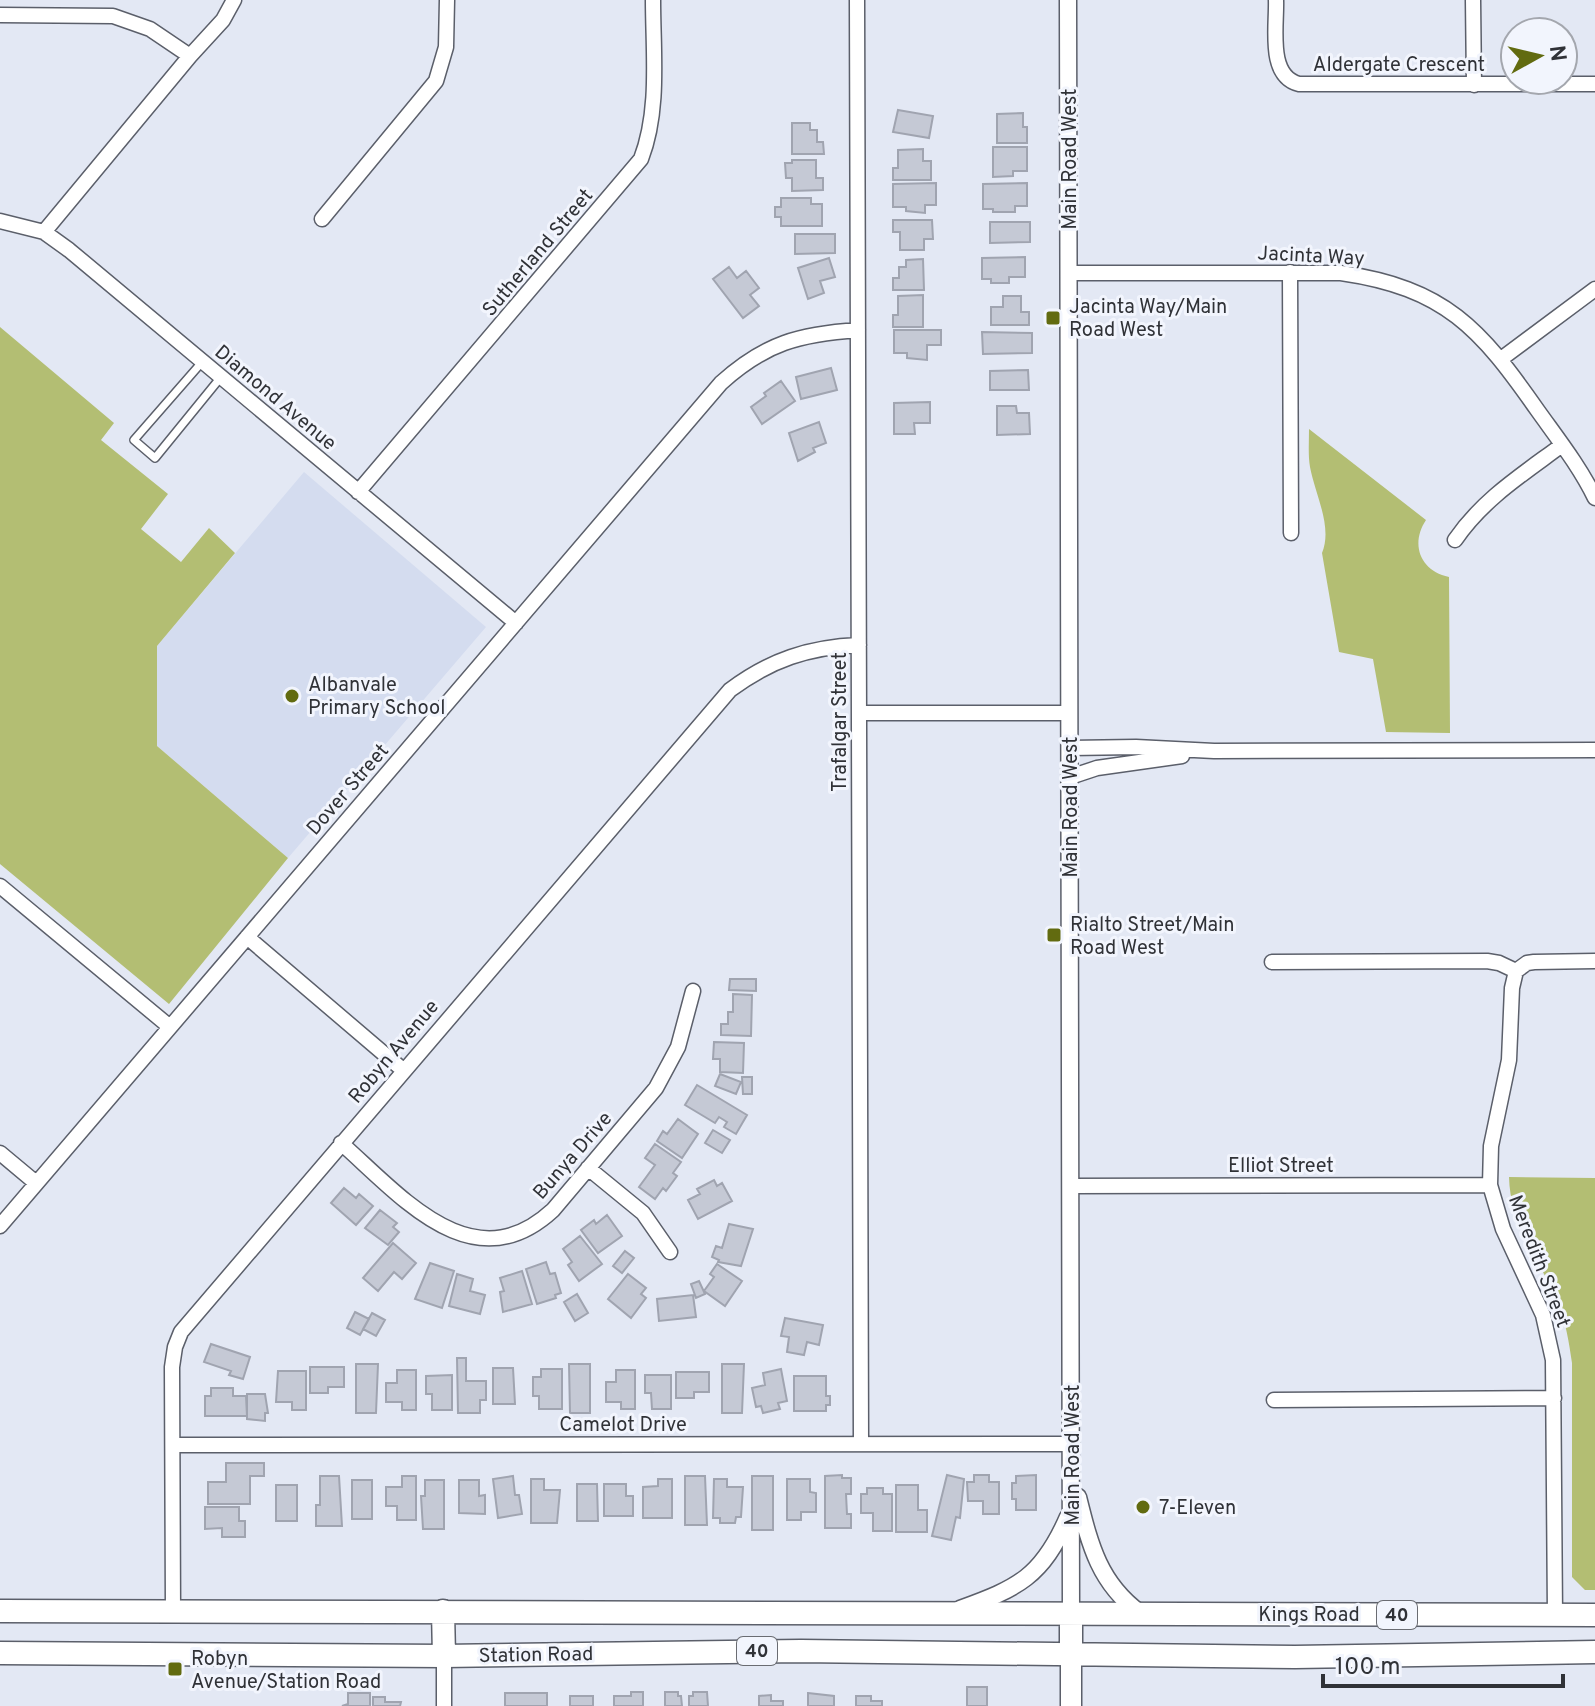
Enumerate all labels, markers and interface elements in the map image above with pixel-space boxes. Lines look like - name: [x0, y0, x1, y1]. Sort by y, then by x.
- north arrow: [1499, 16, 1579, 96]
- text: N: [1542, 44, 1571, 63]
- street label: Aldergate Crescent: [1313, 53, 1485, 79]
- street label: Main Road West: [1058, 88, 1084, 230]
- street label: Sutherland Street: [477, 184, 600, 323]
- street label: Jacinta Way: [1257, 241, 1365, 273]
- place label: Jacinta Way/Main Road West: [1069, 295, 1227, 344]
- marker: Jacinta Way/Main Road West: [1044, 309, 1062, 327]
- street label: Diamond Avenue: [208, 340, 341, 457]
- street label: Trafalgar Street: [828, 652, 854, 792]
- place label: Albanvale Primary School: [308, 673, 445, 722]
- marker: Albanvale Primary School: [283, 687, 301, 705]
- street label: Main Road West: [1059, 736, 1085, 878]
- street label: Dover Street: [302, 739, 395, 842]
- place label: Rialto Street/Main Road West: [1070, 913, 1234, 962]
- marker: Rialto Street/Main Road West: [1045, 926, 1063, 944]
- street label: Robyn Avenue: [343, 995, 446, 1110]
- street label: Bunya Drive: [528, 1107, 619, 1206]
- street label: Elliot Street: [1228, 1154, 1334, 1180]
- street label: Meredith Street: [1501, 1192, 1575, 1332]
- street label: Main Road West: [1061, 1384, 1087, 1526]
- street label: Camelot Drive: [559, 1413, 687, 1439]
- place label: 7-Eleven: [1159, 1496, 1236, 1522]
- marker: 7-Eleven: [1134, 1498, 1152, 1516]
- road number: 40: [1377, 1601, 1417, 1629]
- street label: Kings Road: [1258, 1603, 1360, 1629]
- road number: 40: [737, 1637, 777, 1665]
- scale bar: [1323, 1638, 1563, 1688]
- street label: Station Road: [478, 1642, 594, 1670]
- place label: Robyn Avenue/Station Road: [191, 1647, 381, 1696]
- text: 100 m: [1335, 1653, 1401, 1683]
- marker: Robyn Avenue/Station Road: [166, 1660, 184, 1678]

